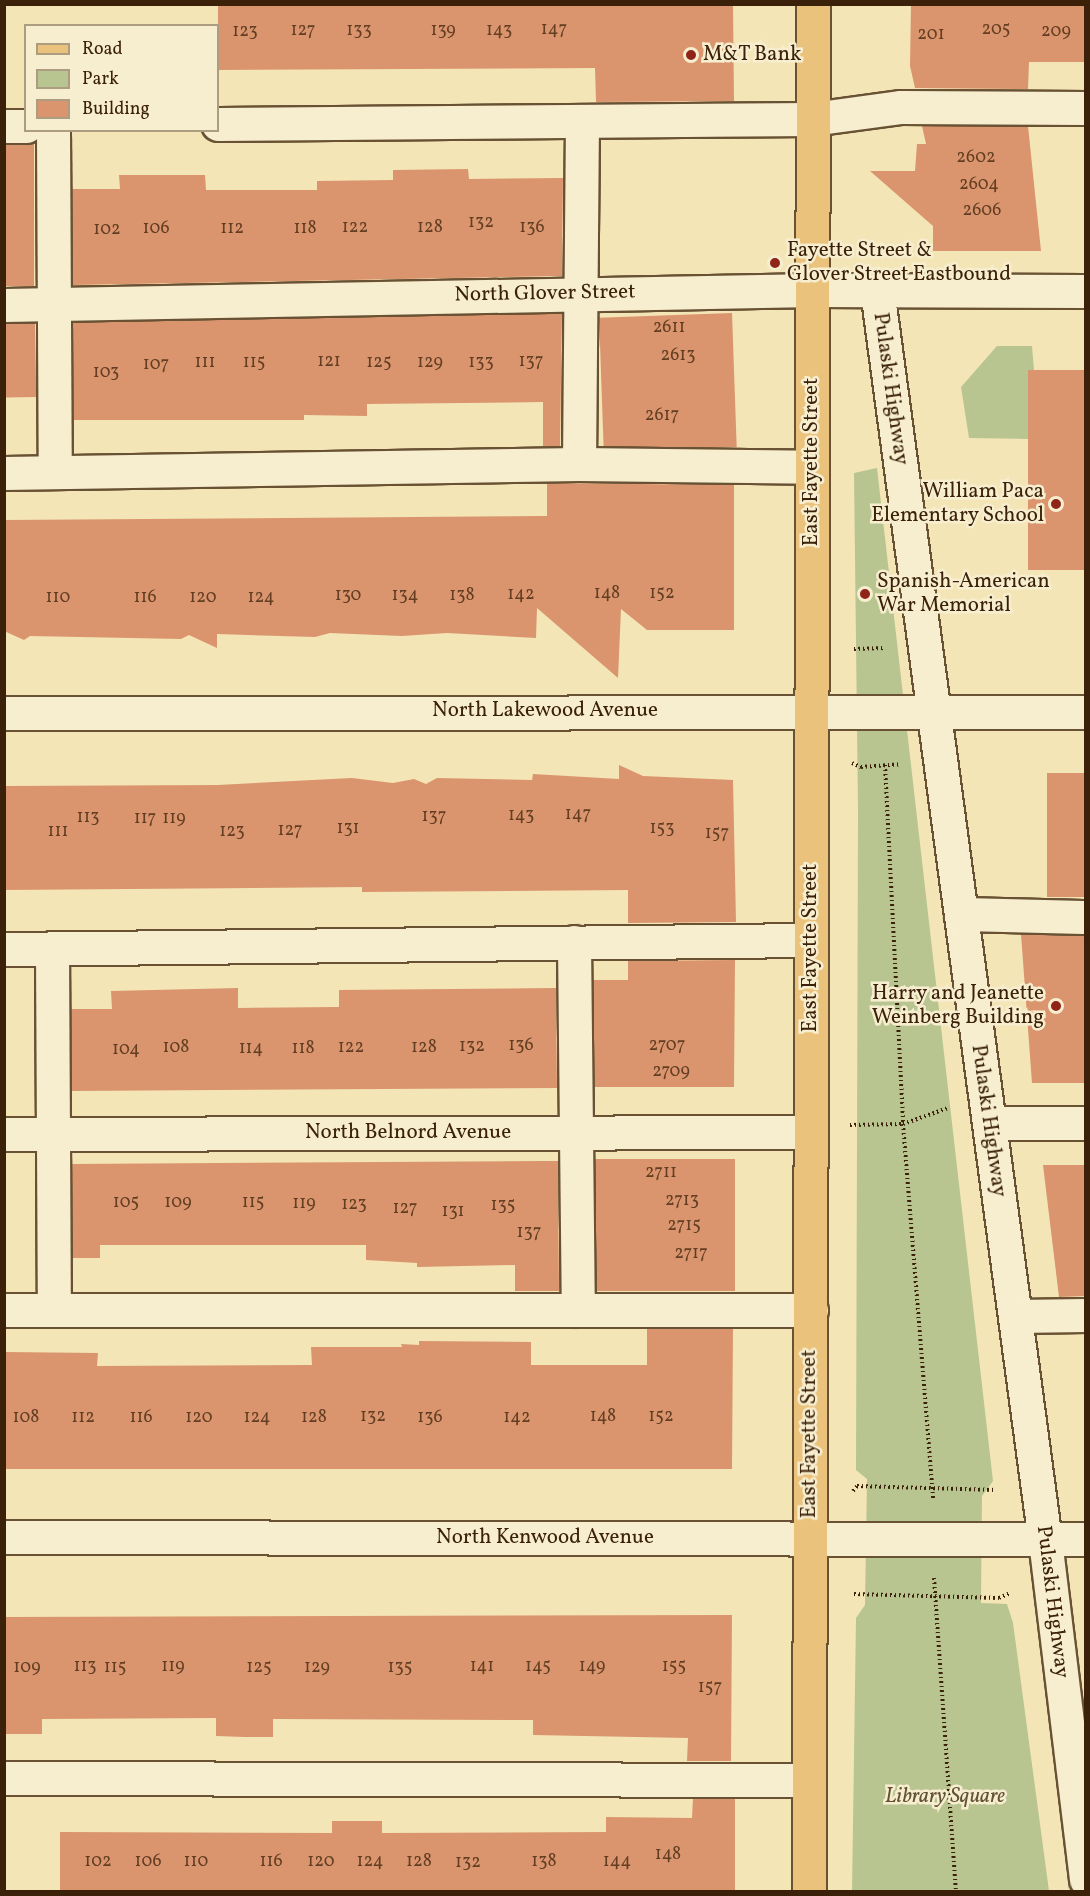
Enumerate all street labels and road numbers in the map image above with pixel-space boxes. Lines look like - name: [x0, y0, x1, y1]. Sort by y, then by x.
- street label: North Glover Street: [454, 280, 636, 308]
- street label: Pulaski Highway: [867, 311, 913, 467]
- street label: East Fayette Street: [799, 378, 825, 546]
- street label: North Lakewood Avenue: [432, 698, 658, 724]
- street label: East Fayette Street: [798, 864, 824, 1032]
- street label: Pulaski Highway: [965, 1043, 1011, 1199]
- street label: North Belnord Avenue: [305, 1120, 511, 1146]
- street label: East Fayette Street: [797, 1350, 823, 1518]
- street label: Pulaski Highway: [1030, 1524, 1074, 1680]
- street label: North Kenwood Avenue: [436, 1525, 654, 1551]

